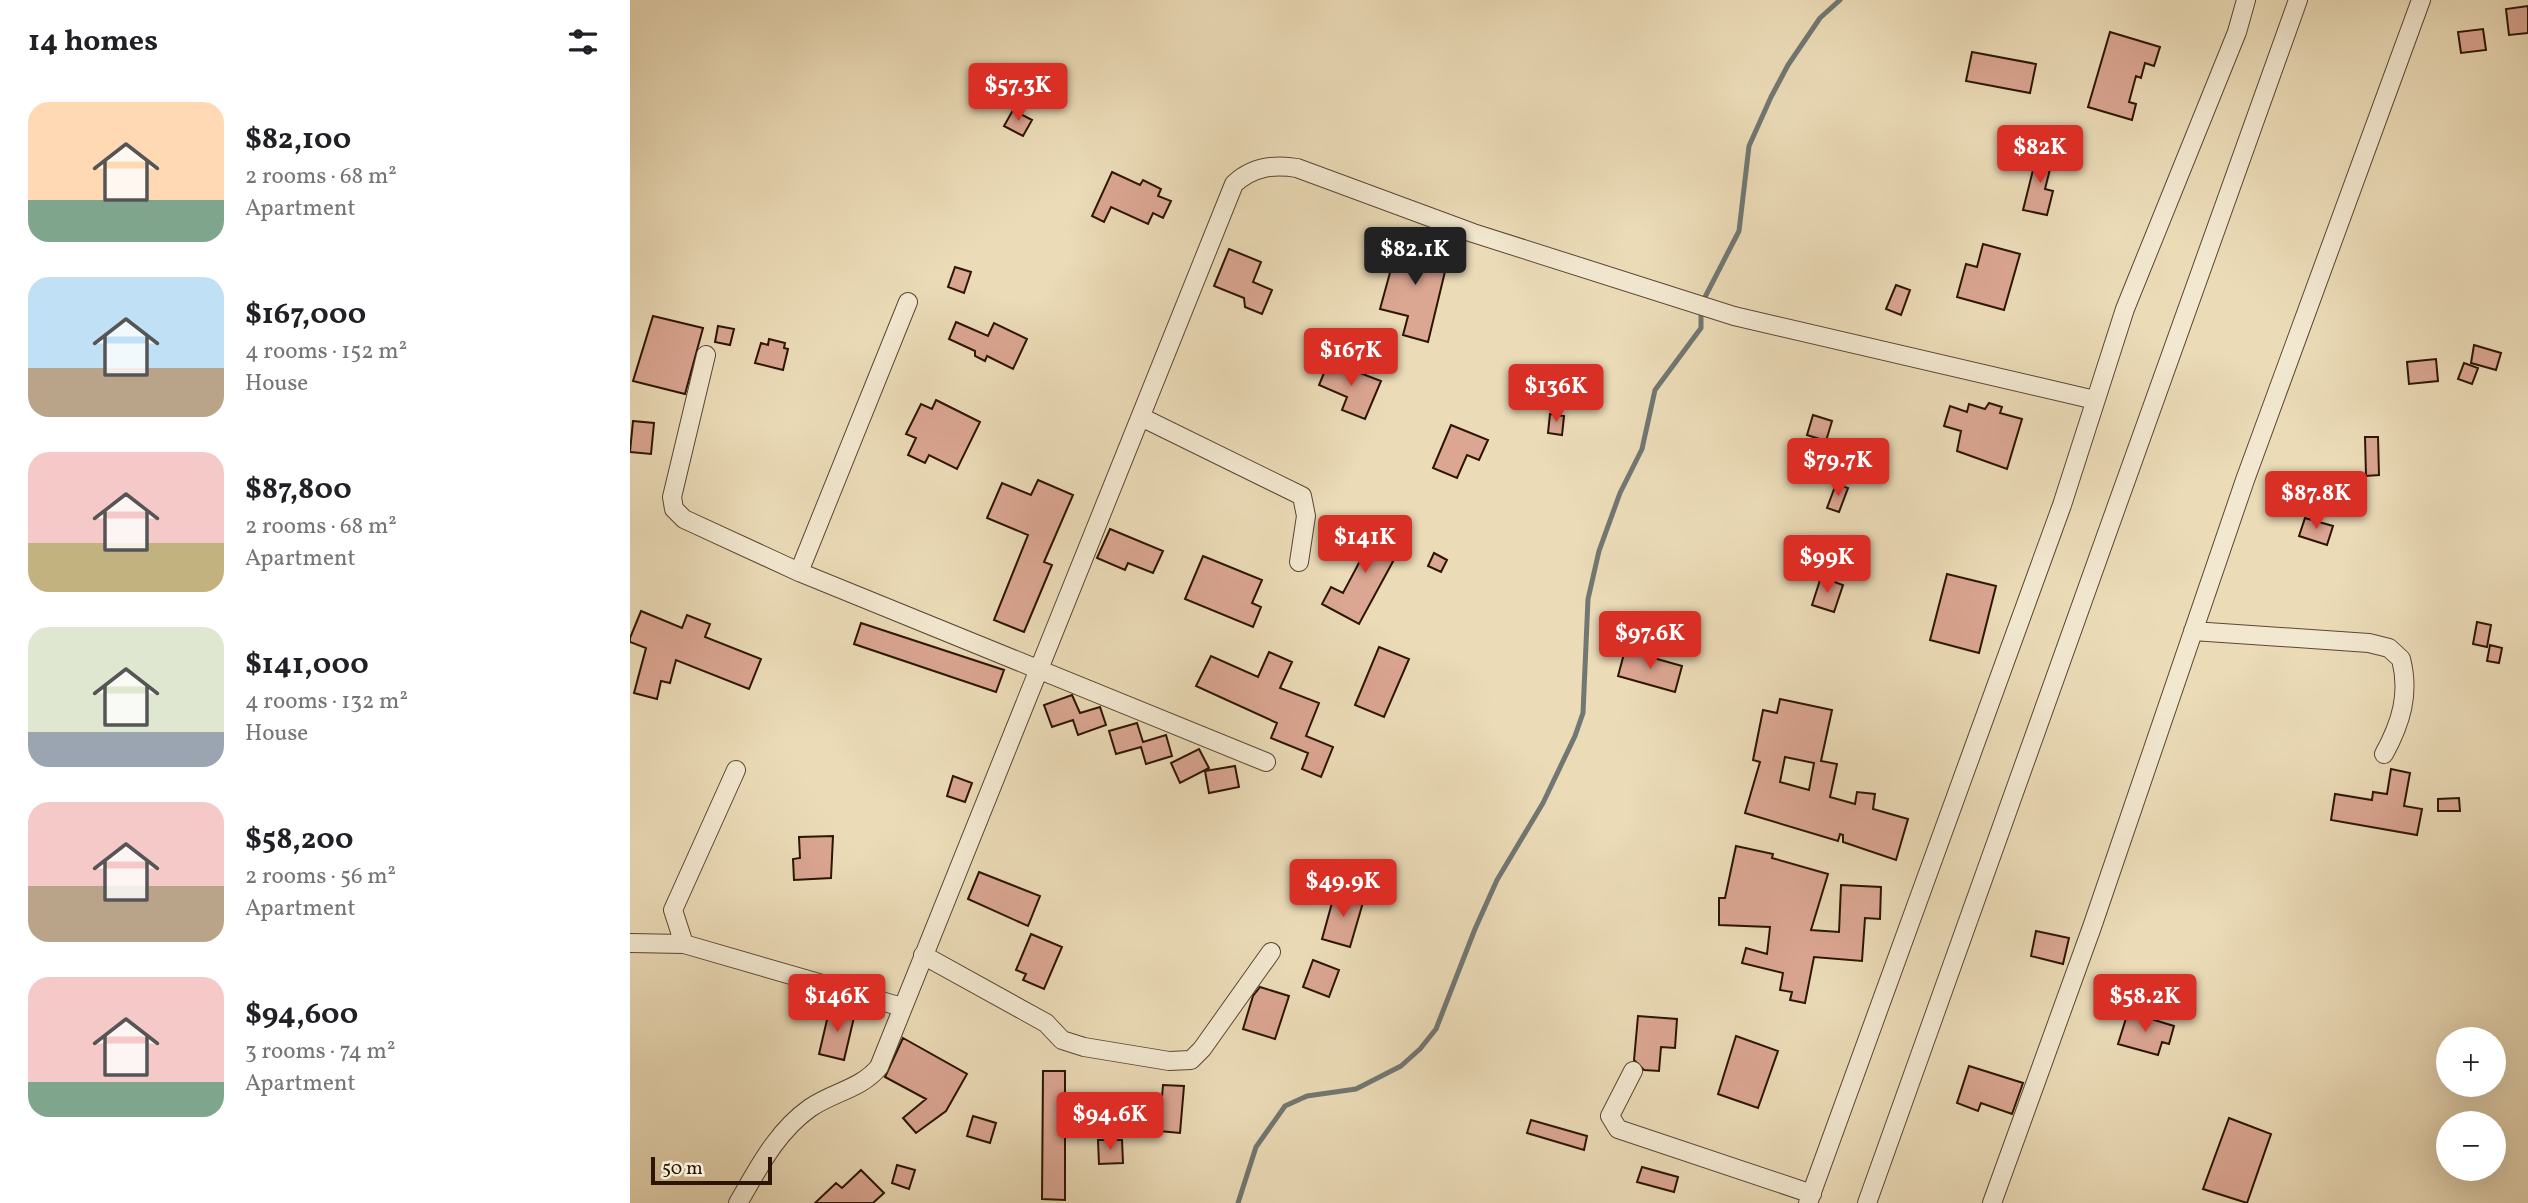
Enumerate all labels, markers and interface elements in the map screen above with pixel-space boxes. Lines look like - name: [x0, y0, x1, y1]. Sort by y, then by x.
- text: 14 homes: [28, 21, 158, 63]
- icon: filters: [564, 23, 602, 61]
- pin: $57.3K: [961, 64, 1075, 123]
- text: $57.3K: [984, 70, 1052, 102]
- text: $82,100: [245, 119, 351, 161]
- pin: $82K: [1999, 125, 2081, 185]
- icon: home: [84, 130, 168, 214]
- text: $82K: [2013, 132, 2067, 164]
- text: 2 rooms · 68 m²: [245, 161, 397, 193]
- text: Apartment: [245, 193, 356, 225]
- pin: $82.1K: [1358, 228, 1472, 287]
- text: $82.1K: [1380, 234, 1450, 266]
- text: $167,000: [245, 294, 366, 336]
- icon: home: [84, 305, 168, 389]
- pin: $167K: [1302, 328, 1400, 388]
- text: $167K: [1320, 335, 1382, 367]
- text: 4 rooms · 152 m²: [245, 336, 407, 368]
- pin: $136K: [1507, 364, 1605, 424]
- text: House: [245, 368, 308, 400]
- text: $136K: [1524, 371, 1588, 403]
- pin: $79.7K: [1781, 438, 1895, 498]
- text: $79.7K: [1803, 445, 1873, 477]
- text: $87,800: [245, 469, 352, 511]
- pin: $87.8K: [2259, 472, 2373, 531]
- text: $87.8K: [2281, 478, 2351, 510]
- icon: home: [84, 480, 168, 564]
- text: 2 rooms · 68 m²: [245, 511, 397, 543]
- pin: $141K: [1316, 516, 1414, 575]
- text: $141K: [1334, 522, 1396, 554]
- pin: $99K: [1786, 536, 1868, 595]
- text: $99K: [1800, 542, 1855, 574]
- text: Apartment: [245, 543, 356, 575]
- pin: $97.6K: [1593, 612, 1707, 671]
- text: $97.6K: [1615, 618, 1685, 650]
- text: $141,000: [245, 644, 369, 686]
- icon: home: [84, 655, 168, 739]
- text: 4 rooms · 132 m²: [245, 686, 408, 718]
- text: House: [245, 718, 308, 750]
- text: $58,200: [245, 819, 353, 861]
- icon: home: [84, 830, 168, 914]
- pin: $49.9K: [1286, 860, 1400, 919]
- text: 2 rooms · 56 m²: [245, 861, 396, 893]
- text: $49.9K: [1306, 866, 1380, 898]
- text: Apartment: [245, 893, 356, 925]
- pin: $146K: [788, 974, 886, 1034]
- pin: $58.2K: [2088, 974, 2202, 1034]
- text: $146K: [804, 981, 870, 1013]
- text: $58.2K: [2109, 981, 2181, 1013]
- text: $94,600: [245, 994, 358, 1036]
- icon: home: [84, 1005, 168, 1089]
- map controls: [2436, 1027, 2506, 1181]
- button: +: [2436, 1027, 2506, 1097]
- text: 3 rooms · 74 m²: [245, 1036, 395, 1068]
- text: Apartment: [245, 1068, 356, 1100]
- pin: $94.6K: [1053, 1092, 1167, 1152]
- text: $94.6K: [1073, 1099, 1147, 1131]
- button: −: [2436, 1111, 2506, 1181]
- scale bar: [651, 1154, 772, 1186]
- text: 50 m: [662, 1156, 703, 1182]

